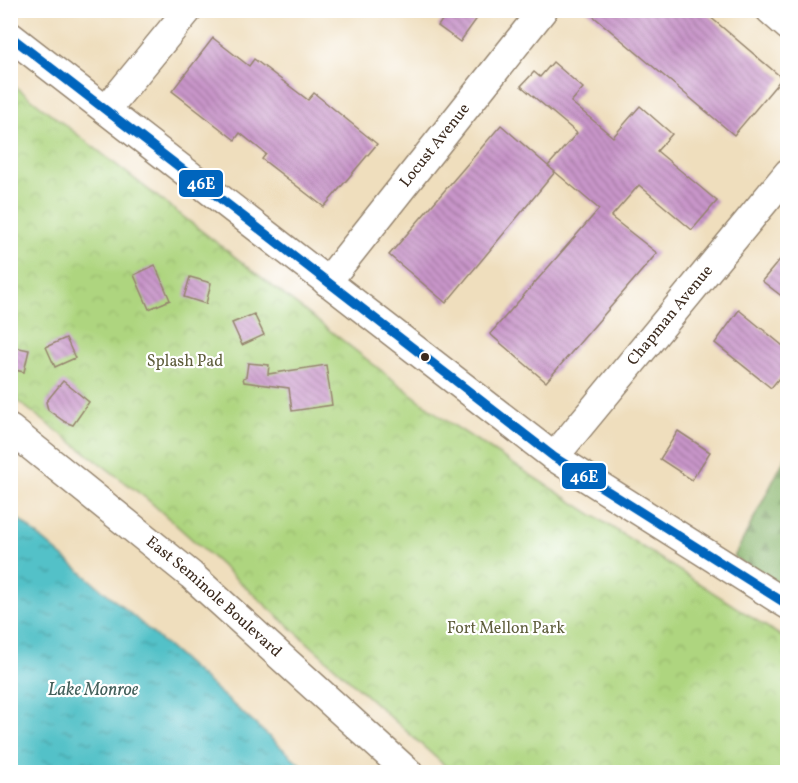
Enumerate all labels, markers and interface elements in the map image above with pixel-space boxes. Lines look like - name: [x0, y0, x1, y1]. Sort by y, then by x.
- street label: Locust Avenue: [395, 99, 475, 192]
- line badge: 46E: [178, 169, 224, 198]
- text: 46E: [187, 174, 215, 196]
- street label: Chapman Avenue: [622, 261, 718, 371]
- park label: Splash Pad: [147, 351, 223, 373]
- unlabelled marker: [419, 351, 431, 363]
- line badge: 46E: [561, 462, 607, 490]
- text: 46E: [570, 467, 598, 489]
- street label: East Seminole Boulevard: [141, 532, 286, 663]
- park label: Fort Mellon Park: [447, 618, 565, 640]
- water label: Lake Monroe: [48, 678, 139, 703]

